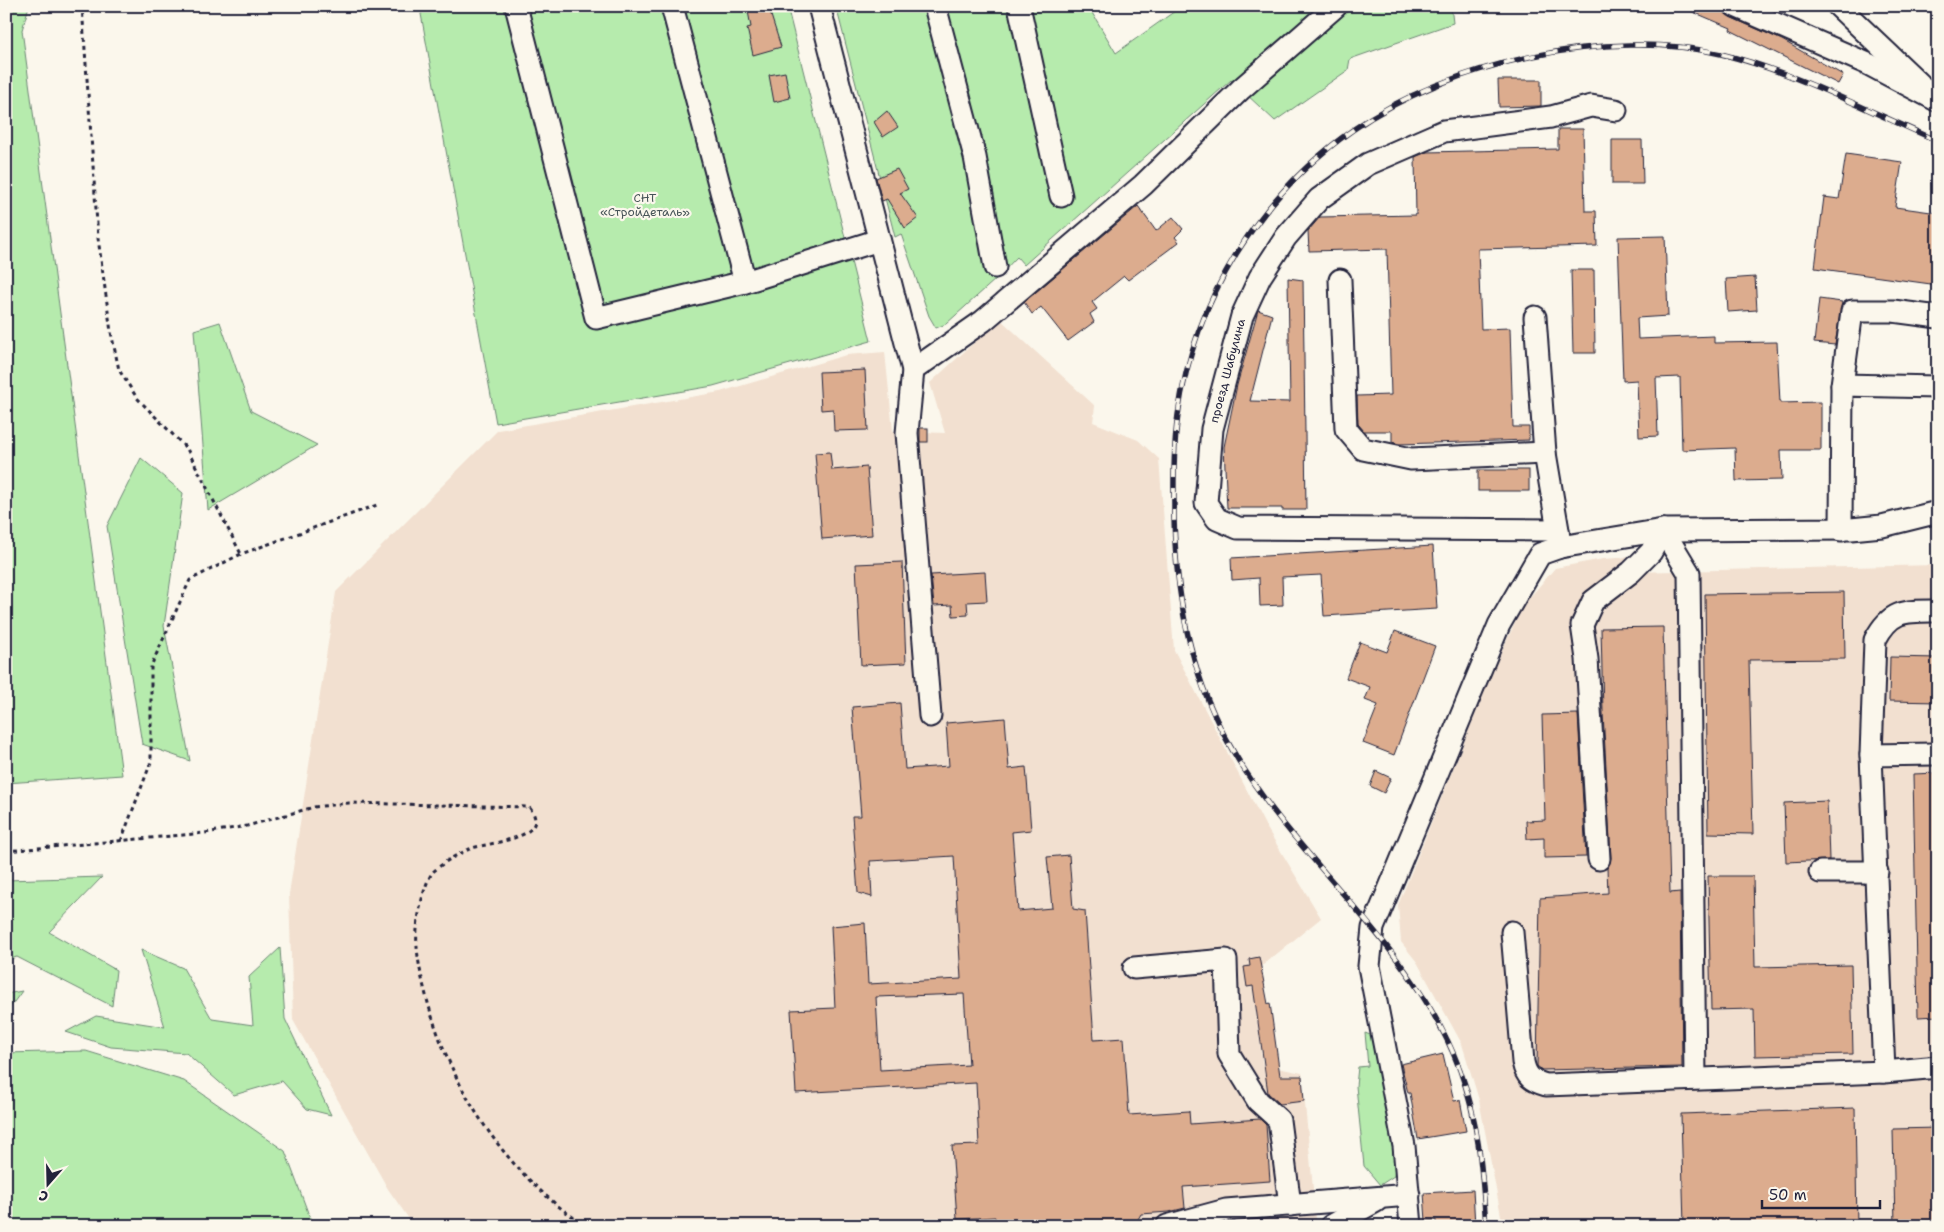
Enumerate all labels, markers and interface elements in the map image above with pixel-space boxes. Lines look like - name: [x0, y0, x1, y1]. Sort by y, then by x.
- park label: СНТ «Стройдеталь»: [600, 190, 690, 220]
- street label: проезд Шабулина: [1206, 316, 1249, 424]
- north arrow: [22, 1160, 72, 1210]
- scale bar: [1762, 1177, 1879, 1209]
- text: 50 m: [1769, 1185, 1807, 1205]
- text: С: [36, 1186, 51, 1206]

